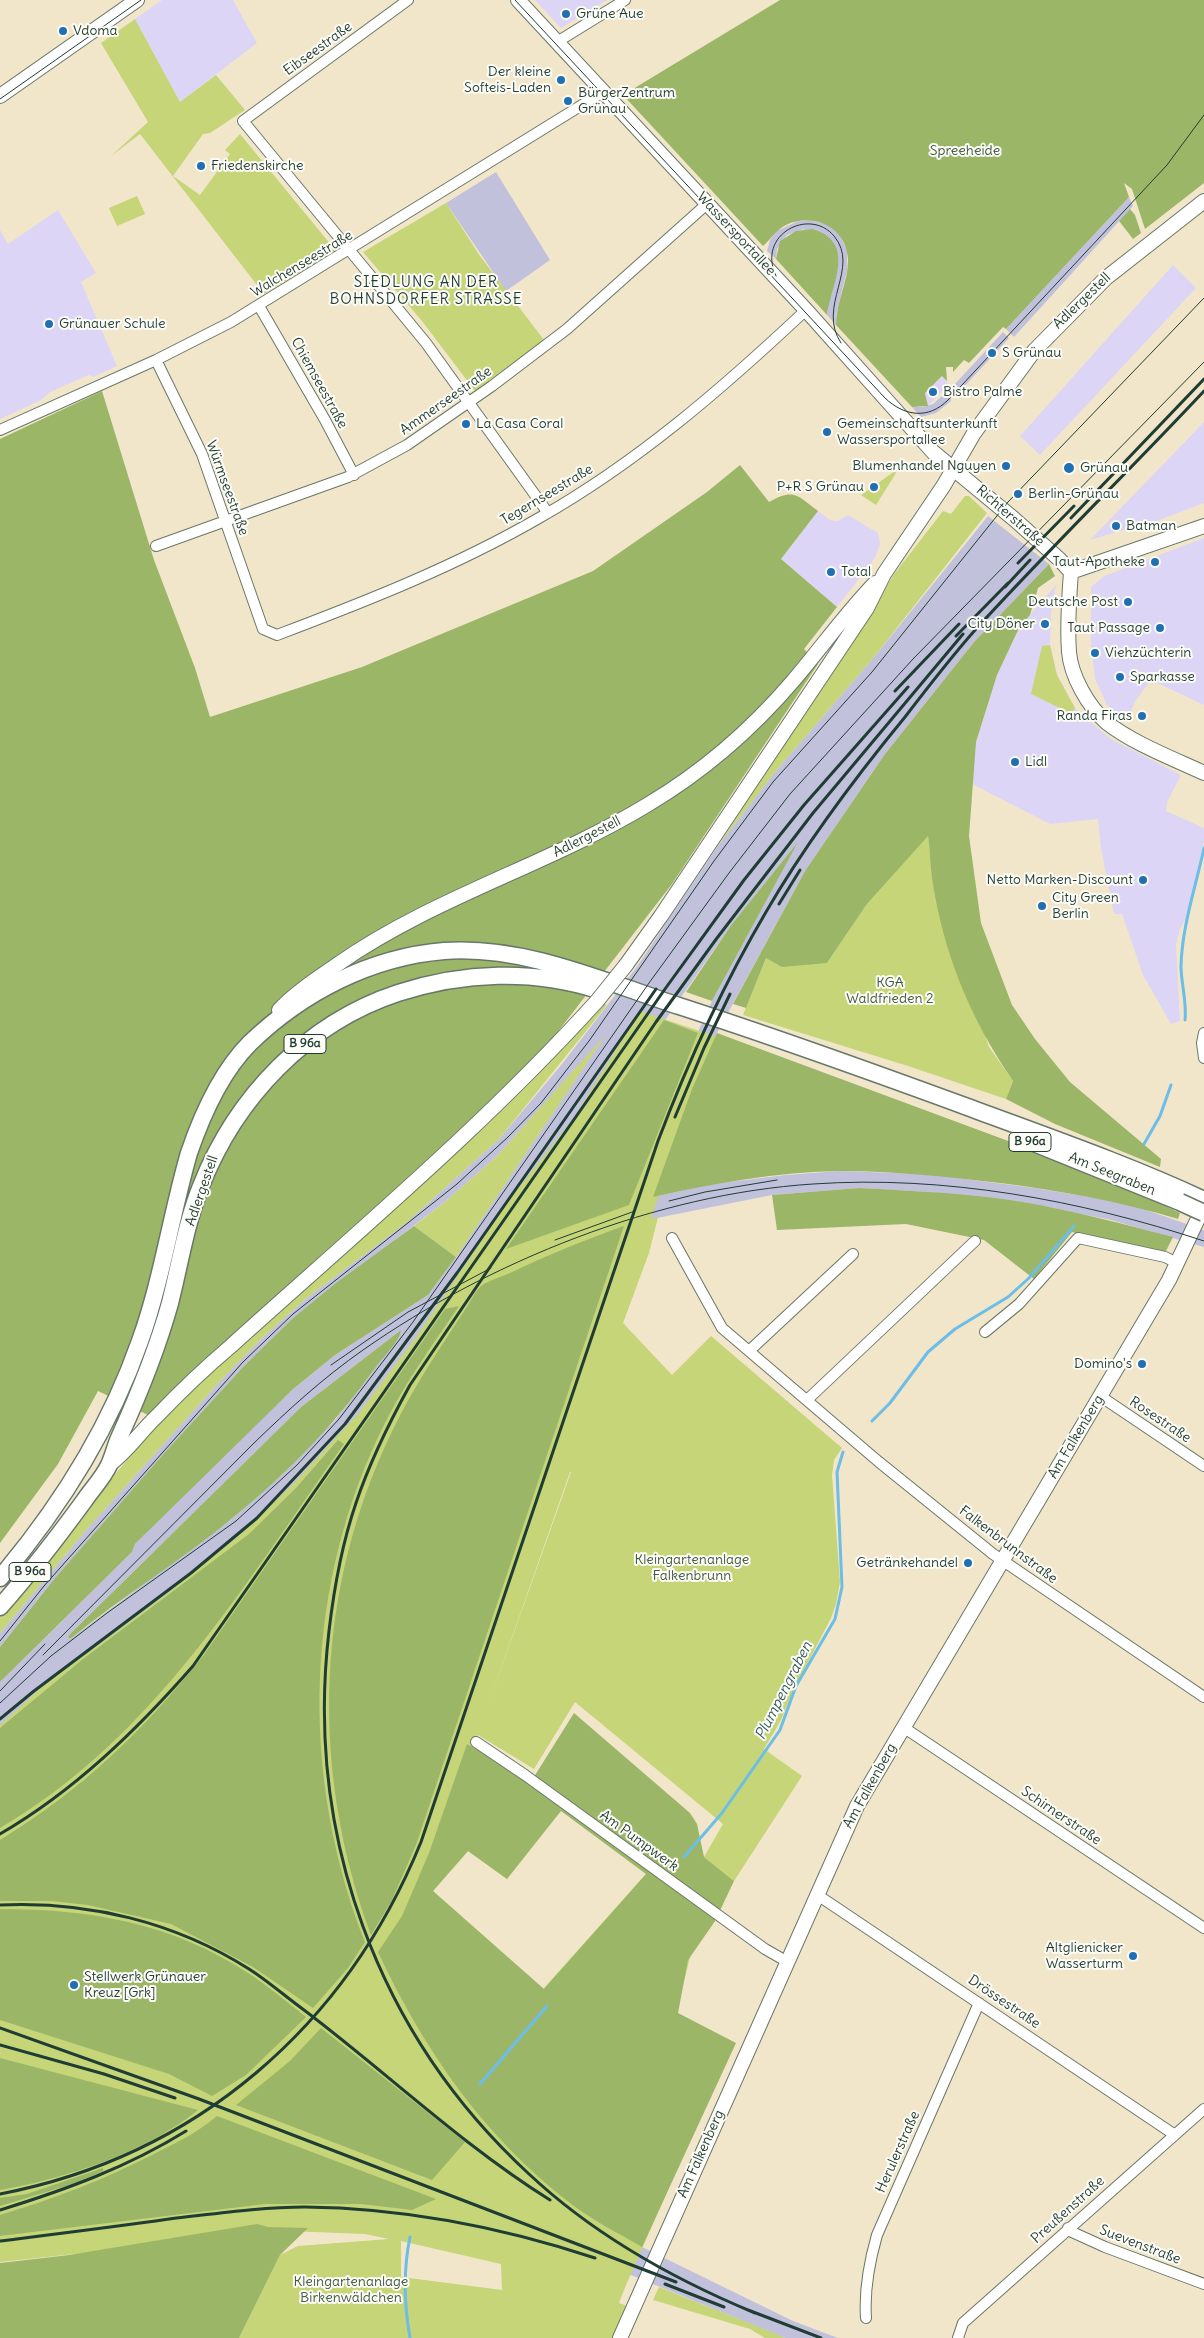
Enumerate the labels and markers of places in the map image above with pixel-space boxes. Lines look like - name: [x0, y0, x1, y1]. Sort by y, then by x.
- place label: Grüne Aue: [576, 6, 644, 22]
- marker: Grüne Aue: [560, 8, 572, 20]
- place label: Vdoma: [73, 23, 118, 39]
- marker: Vdoma: [57, 25, 69, 37]
- place label: Der kleine Softeis-Laden: [464, 64, 551, 96]
- marker: Der kleine Softeis-Laden: [555, 74, 567, 86]
- place label: BürgerZentrum Grünau: [578, 85, 675, 118]
- marker: BürgerZentrum Grünau: [562, 95, 574, 107]
- place label: Friedenskirche: [211, 158, 304, 174]
- marker: Friedenskirche: [195, 160, 207, 172]
- place label: Grünauer Schule: [59, 316, 165, 332]
- marker: Grünauer Schule: [43, 318, 55, 330]
- place label: S Grünau: [1002, 345, 1061, 361]
- marker: S Grünau: [986, 347, 998, 359]
- place label: Bistro Palme: [943, 384, 1022, 400]
- marker: Bistro Palme: [927, 386, 939, 398]
- place label: La Casa Coral: [476, 416, 563, 432]
- place label: Gemeinschaftsunterkunft Wassersportallee: [837, 416, 998, 448]
- marker: La Casa Coral: [460, 418, 472, 430]
- marker: Gemeinschaftsunterkunft Wassersportallee: [821, 426, 833, 438]
- place label: Blumenhandel Nguyen: [852, 458, 996, 474]
- marker: Blumenhandel Nguyen: [1000, 460, 1012, 472]
- place label: Grünau: [1080, 460, 1128, 476]
- marker: Grünau: [1062, 461, 1076, 475]
- place label: P+R S Grünau: [777, 479, 864, 495]
- marker: P+R S Grünau: [868, 481, 880, 493]
- place label: Berlin-Grünau: [1028, 486, 1119, 502]
- marker: Berlin-Grünau: [1012, 488, 1024, 500]
- place label: Batman: [1126, 518, 1176, 534]
- marker: Batman: [1110, 520, 1122, 532]
- place label: Taut-Apotheke: [1052, 554, 1145, 570]
- marker: Taut-Apotheke: [1149, 556, 1161, 568]
- place label: Total: [841, 564, 871, 580]
- marker: Total: [825, 566, 837, 578]
- place label: Deutsche Post: [1028, 594, 1118, 610]
- marker: Deutsche Post: [1122, 596, 1134, 608]
- place label: City Döner: [967, 616, 1035, 632]
- marker: City Döner: [1039, 618, 1051, 630]
- place label: Taut Passage: [1067, 620, 1150, 636]
- marker: Taut Passage: [1154, 622, 1166, 634]
- place label: Viehzüchterin: [1105, 645, 1191, 661]
- marker: Viehzüchterin: [1089, 647, 1101, 659]
- place label: Sparkasse: [1130, 669, 1195, 685]
- marker: Sparkasse: [1114, 671, 1126, 683]
- place label: Randa Firas: [1057, 708, 1132, 724]
- marker: Randa Firas: [1136, 710, 1148, 722]
- place label: Lidl: [1025, 754, 1047, 770]
- marker: Lidl: [1009, 756, 1021, 768]
- place label: Netto Marken-Discount: [987, 872, 1133, 888]
- marker: Netto Marken-Discount: [1137, 874, 1149, 886]
- place label: City Green Berlin: [1052, 890, 1119, 922]
- marker: City Green Berlin: [1036, 900, 1048, 912]
- place label: Domino's: [1074, 1356, 1132, 1372]
- marker: Domino's: [1136, 1358, 1148, 1370]
- place label: Getränkehandel: [856, 1555, 958, 1571]
- marker: Getränkehandel: [962, 1557, 974, 1569]
- place label: Altglienicker Wasserturm: [1046, 1940, 1123, 1972]
- marker: Altglienicker Wasserturm: [1127, 1950, 1139, 1962]
- place label: Stellwerk Grünauer Kreuz [Grk]: [84, 1969, 206, 2001]
- marker: Stellwerk Grünauer Kreuz [Grk]: [68, 1979, 80, 1991]

